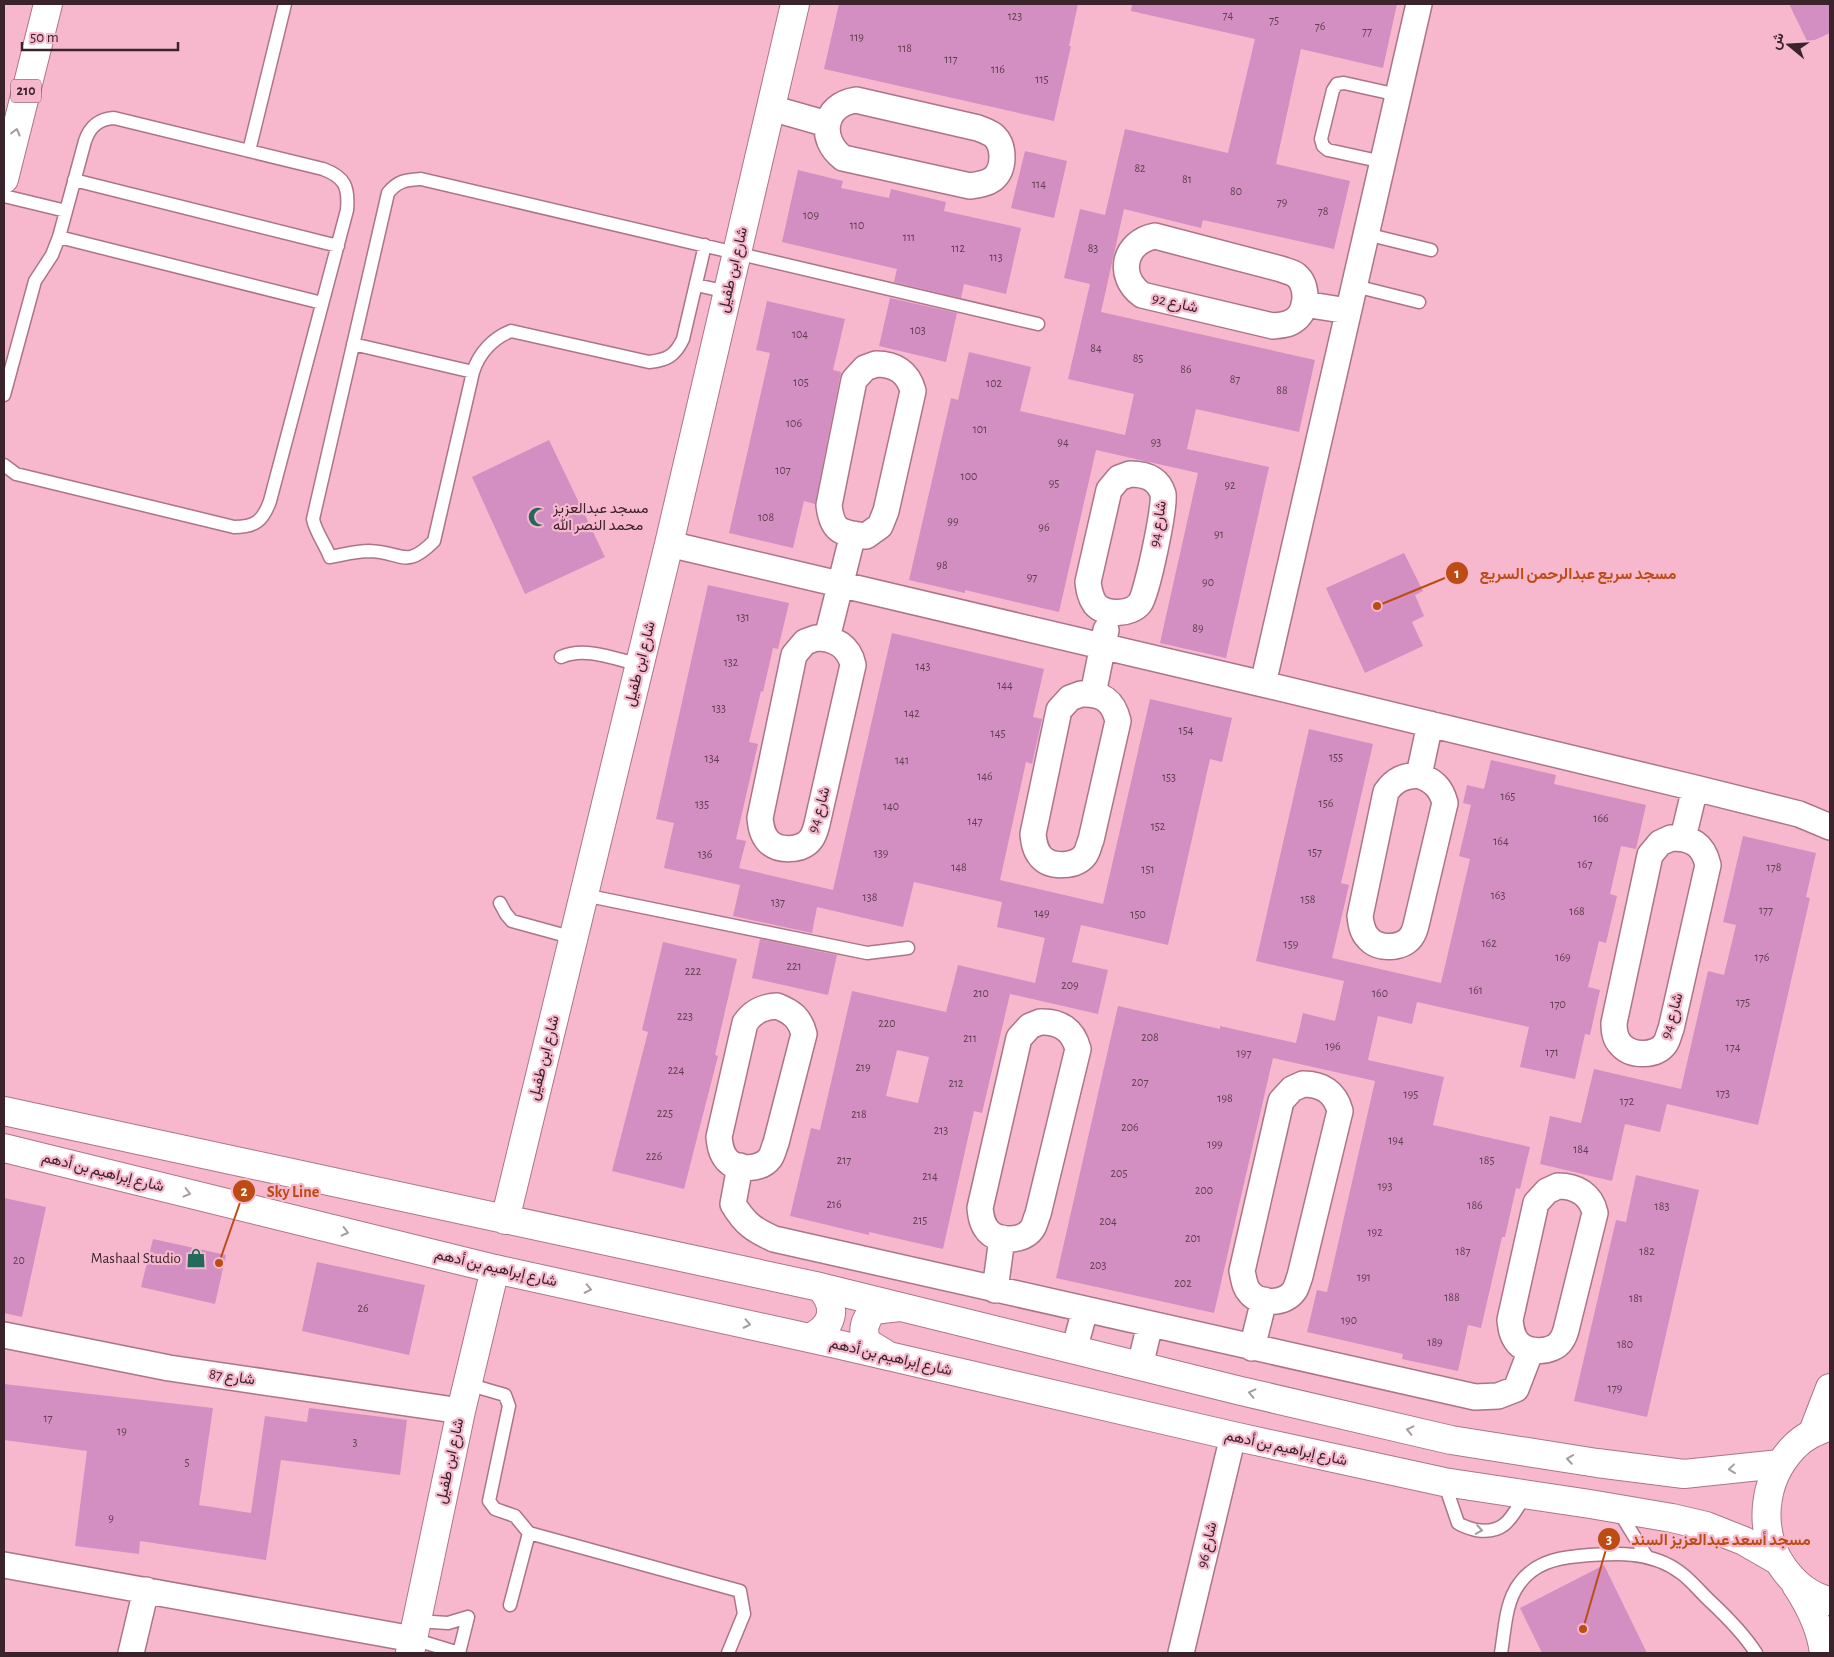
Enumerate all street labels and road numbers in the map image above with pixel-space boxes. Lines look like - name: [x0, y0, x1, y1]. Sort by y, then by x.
- road number: 210: [11, 80, 41, 102]
- street label: شارع ابن طفيل: [716, 226, 753, 315]
- street label: شارع 92: [1150, 290, 1200, 319]
- street label: شارع 94: [1147, 499, 1172, 549]
- street label: شارع ابن طفيل: [622, 620, 661, 709]
- street label: شارع 94: [805, 785, 836, 835]
- street label: شارع 94: [1658, 991, 1689, 1041]
- street label: شارع ابن طفيل: [526, 1014, 565, 1103]
- street label: شارع إبراهيم بن أدهم: [40, 1149, 166, 1197]
- street label: شارع إبراهيم بن أدهم: [433, 1246, 559, 1292]
- street label: شارع إبراهيم بن أدهم: [828, 1335, 954, 1381]
- street label: شارع 87: [208, 1366, 256, 1391]
- street label: شارع ابن طفيل: [434, 1417, 469, 1506]
- street label: شارع إبراهيم بن أدهم: [1223, 1427, 1349, 1471]
- street label: شارع 96: [1194, 1520, 1223, 1570]

